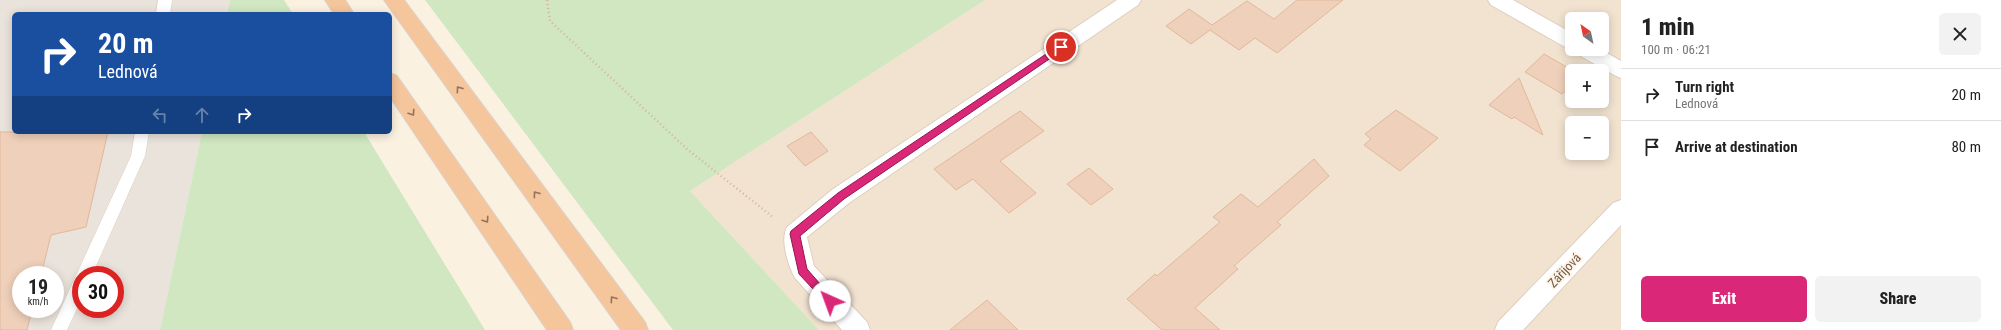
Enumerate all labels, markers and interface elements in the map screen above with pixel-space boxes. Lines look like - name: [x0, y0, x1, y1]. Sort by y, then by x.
- north arrow: [1565, 12, 1609, 56]
- map controls: [1565, 12, 1609, 160]
- text: 1 min: [1641, 13, 1695, 41]
- button: close: [1939, 13, 1981, 55]
- text: 20 m: [98, 27, 154, 60]
- icon: right: [32, 28, 84, 80]
- pin: [1044, 30, 1078, 64]
- icon: arrive: [1050, 36, 1072, 58]
- text: 100 m · 06:21: [1641, 42, 1711, 57]
- text: Lednová: [98, 61, 158, 82]
- button: +: [1565, 64, 1609, 108]
- text: Turn right: [1675, 78, 1734, 96]
- icon: right: [1641, 84, 1663, 106]
- text: 20 m: [1951, 86, 1981, 104]
- one-way arrow: [457, 87, 464, 94]
- text: Lednová: [1675, 96, 1718, 111]
- icon: left: [149, 104, 171, 126]
- icon: ahead: [191, 104, 213, 126]
- icon: right: [233, 104, 255, 126]
- one-way arrow: [407, 109, 415, 116]
- button: −: [1565, 116, 1609, 160]
- icon: arrive: [1641, 136, 1663, 158]
- text: Arrive at destination: [1675, 138, 1798, 156]
- text: 80 m: [1951, 138, 1981, 156]
- one-way arrow: [533, 191, 541, 198]
- one-way arrow: [481, 216, 489, 223]
- street label: Zářijová: [1545, 250, 1584, 290]
- speed limit sign: 30: [72, 266, 124, 318]
- text: 19: [28, 275, 48, 299]
- button: Exit: [1641, 276, 1807, 322]
- button: Share: [1815, 276, 1981, 322]
- position arrow: [809, 280, 851, 322]
- text: km/h: [28, 296, 48, 307]
- one-way arrow: [611, 296, 618, 303]

